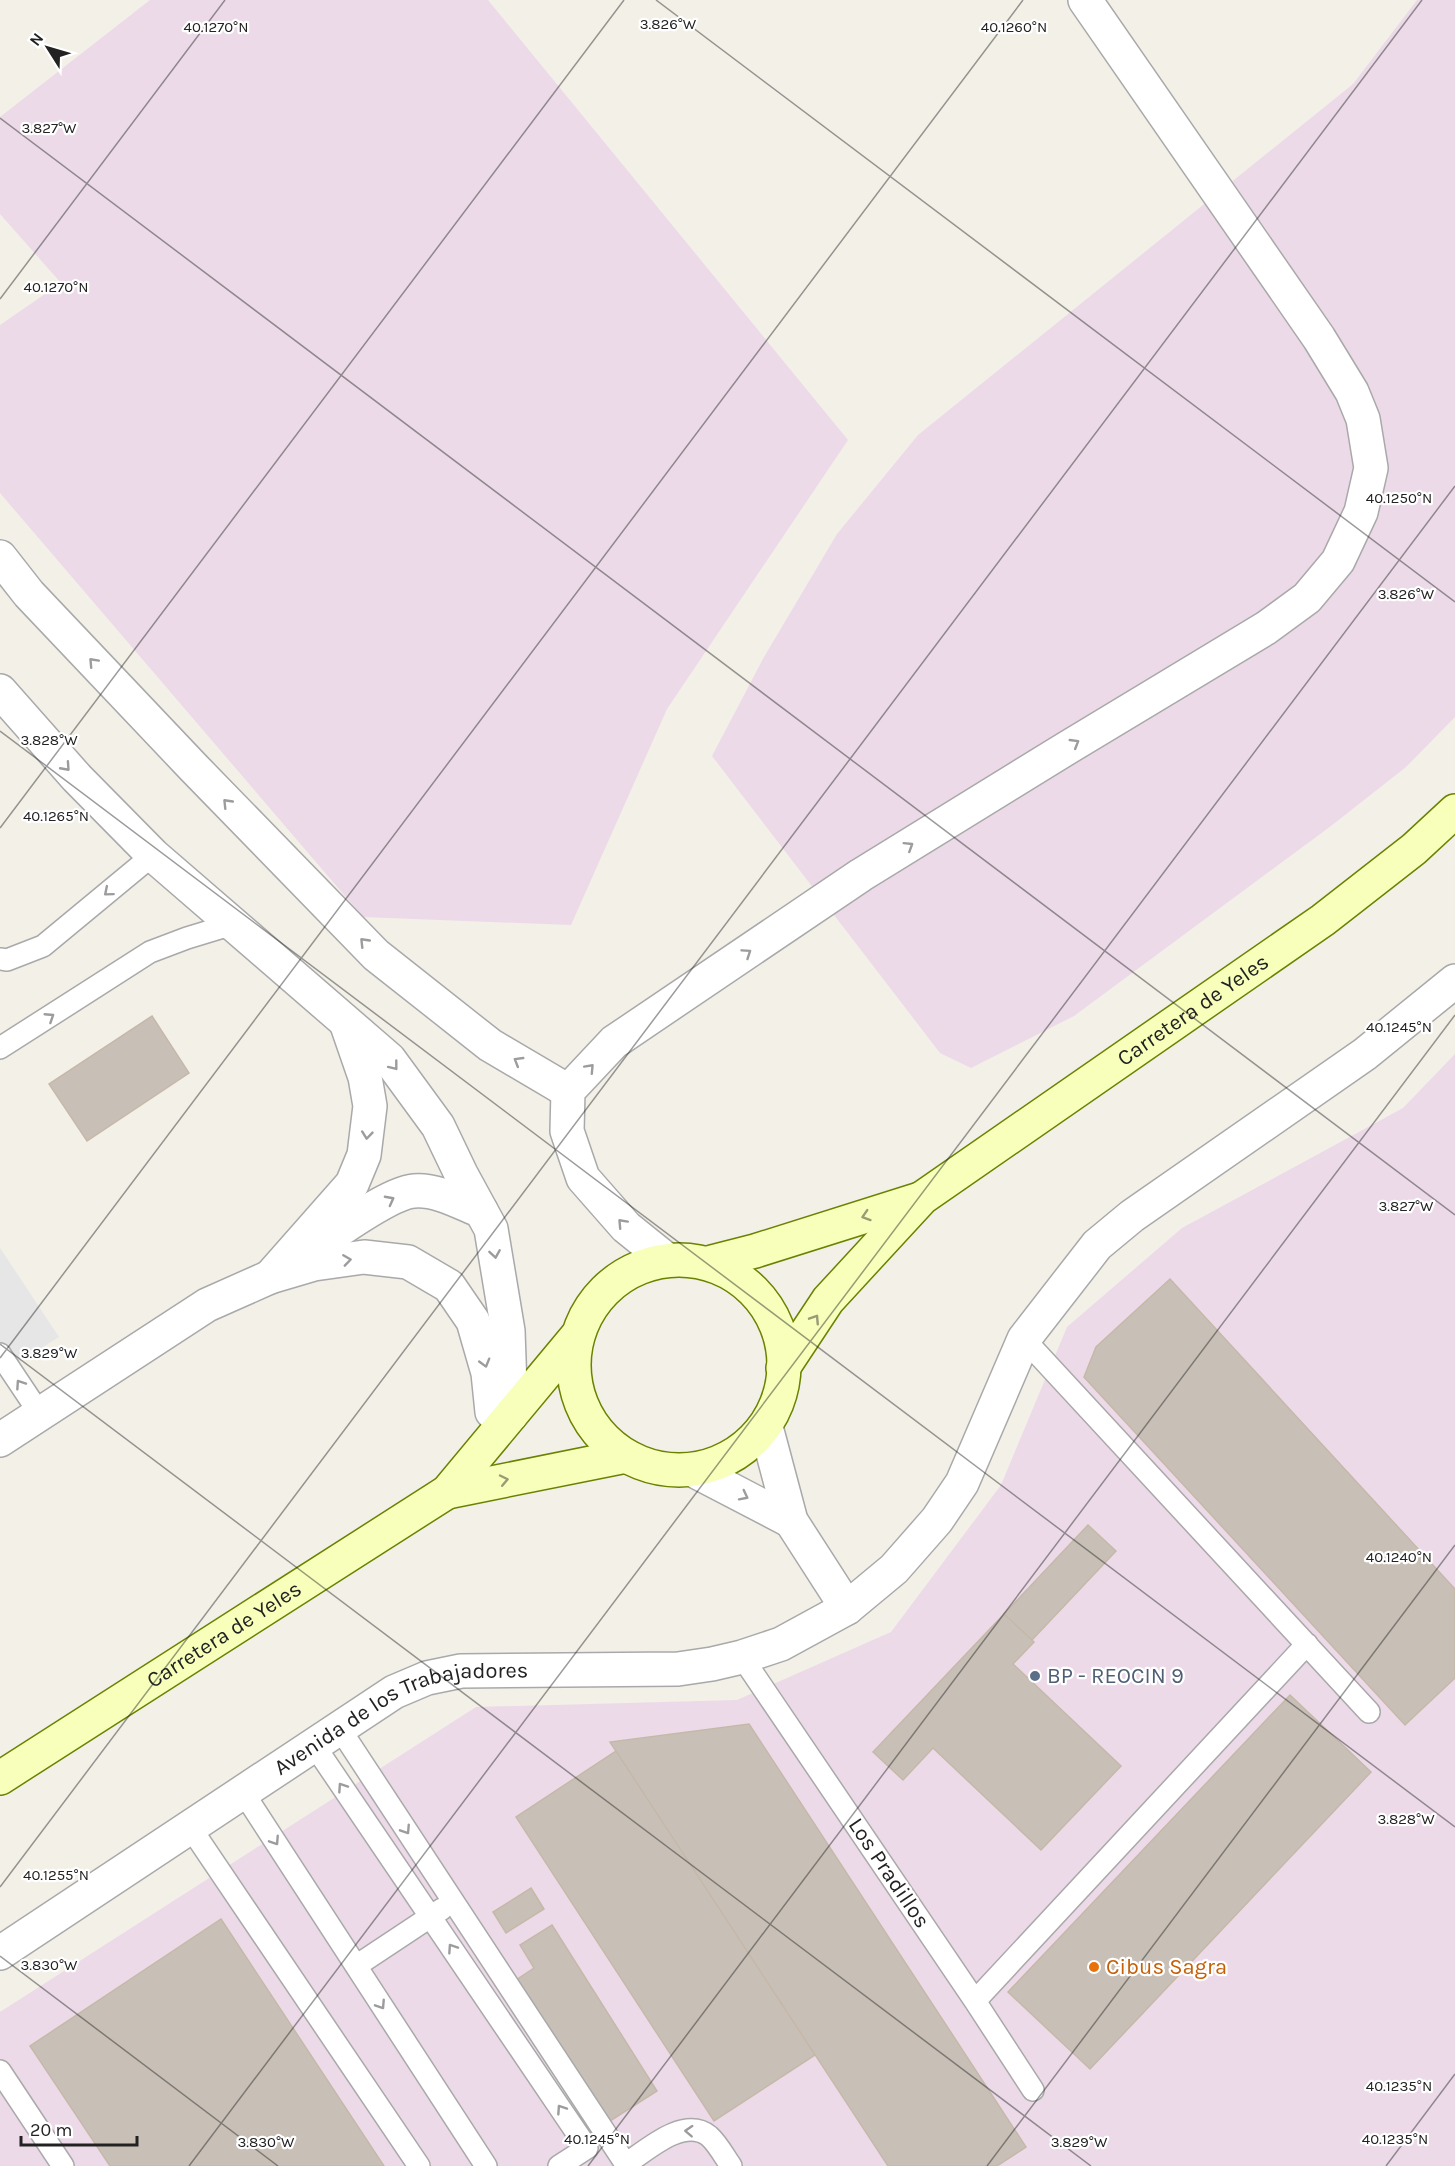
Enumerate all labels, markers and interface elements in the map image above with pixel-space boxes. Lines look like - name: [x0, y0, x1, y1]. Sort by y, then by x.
- text: 3.826°W: [640, 15, 697, 33]
- north arrow: [18, 18, 78, 78]
- text: 40.1270°N: [184, 18, 248, 36]
- text: 40.1260°N: [981, 18, 1047, 36]
- text: N: [25, 29, 47, 50]
- text: 3.827°W: [21, 119, 77, 137]
- text: 40.1270°N: [24, 278, 88, 296]
- text: 40.1250°N: [1366, 489, 1432, 507]
- text: 3.826°W: [1378, 585, 1435, 603]
- one-way arrow: [89, 658, 100, 668]
- text: 3.828°W: [20, 731, 78, 749]
- one-way arrow: [1069, 739, 1079, 750]
- one-way arrow: [59, 760, 70, 771]
- one-way arrow: [224, 799, 235, 810]
- text: 40.1265°N: [23, 807, 89, 825]
- one-way arrow: [903, 841, 913, 853]
- one-way arrow: [104, 885, 115, 896]
- one-way arrow: [360, 939, 371, 950]
- one-way arrow: [740, 949, 751, 960]
- street label: Carretera de Yeles: [1112, 949, 1274, 1072]
- one-way arrow: [43, 1013, 54, 1024]
- text: 40.1245°N: [1366, 1018, 1432, 1036]
- one-way arrow: [514, 1057, 524, 1069]
- one-way arrow: [386, 1059, 397, 1070]
- one-way arrow: [583, 1064, 594, 1075]
- one-way arrow: [361, 1130, 373, 1139]
- one-way arrow: [384, 1196, 394, 1207]
- text: 3.827°W: [1378, 1197, 1434, 1215]
- one-way arrow: [861, 1209, 872, 1221]
- one-way arrow: [619, 1219, 630, 1230]
- one-way arrow: [488, 1249, 501, 1259]
- one-way arrow: [343, 1254, 352, 1266]
- one-way arrow: [808, 1315, 819, 1326]
- text: 3.829°W: [21, 1344, 78, 1362]
- one-way arrow: [478, 1357, 490, 1368]
- one-way arrow: [16, 1380, 27, 1391]
- one-way arrow: [499, 1475, 509, 1488]
- one-way arrow: [738, 1489, 749, 1501]
- text: 40.1240°N: [1366, 1548, 1432, 1566]
- street label: Carretera de Yeles: [142, 1576, 306, 1694]
- street label: Avenida de los Trabajadores: [269, 1657, 528, 1781]
- place label: BP - REOCIN 9: [1047, 1663, 1184, 1689]
- marker: BP - REOCIN 9: [1028, 1669, 1042, 1683]
- one-way arrow: [339, 1782, 350, 1793]
- text: 3.828°W: [1377, 1810, 1435, 1828]
- street label: Los Pradillos: [843, 1813, 935, 1933]
- one-way arrow: [399, 1824, 410, 1835]
- one-way arrow: [268, 1834, 279, 1845]
- text: 40.1255°N: [23, 1866, 89, 1884]
- one-way arrow: [448, 1944, 459, 1955]
- place label: Cibus Sagra: [1106, 1954, 1227, 1980]
- text: 3.830°W: [20, 1956, 78, 1974]
- marker: Cibus Sagra: [1087, 1960, 1101, 1974]
- one-way arrow: [374, 1998, 385, 2009]
- text: 40.1235°N: [1366, 2077, 1432, 2095]
- one-way arrow: [558, 2105, 569, 2116]
- scale bar: [21, 2109, 136, 2147]
- text: 20 m: [30, 2119, 72, 2141]
- one-way arrow: [685, 2124, 694, 2137]
- text: 40.1245°N: [564, 2130, 630, 2148]
- text: 40.1235°N: [1362, 2130, 1428, 2148]
- text: 3.830°W: [237, 2133, 295, 2151]
- text: 3.829°W: [1051, 2133, 1108, 2151]

